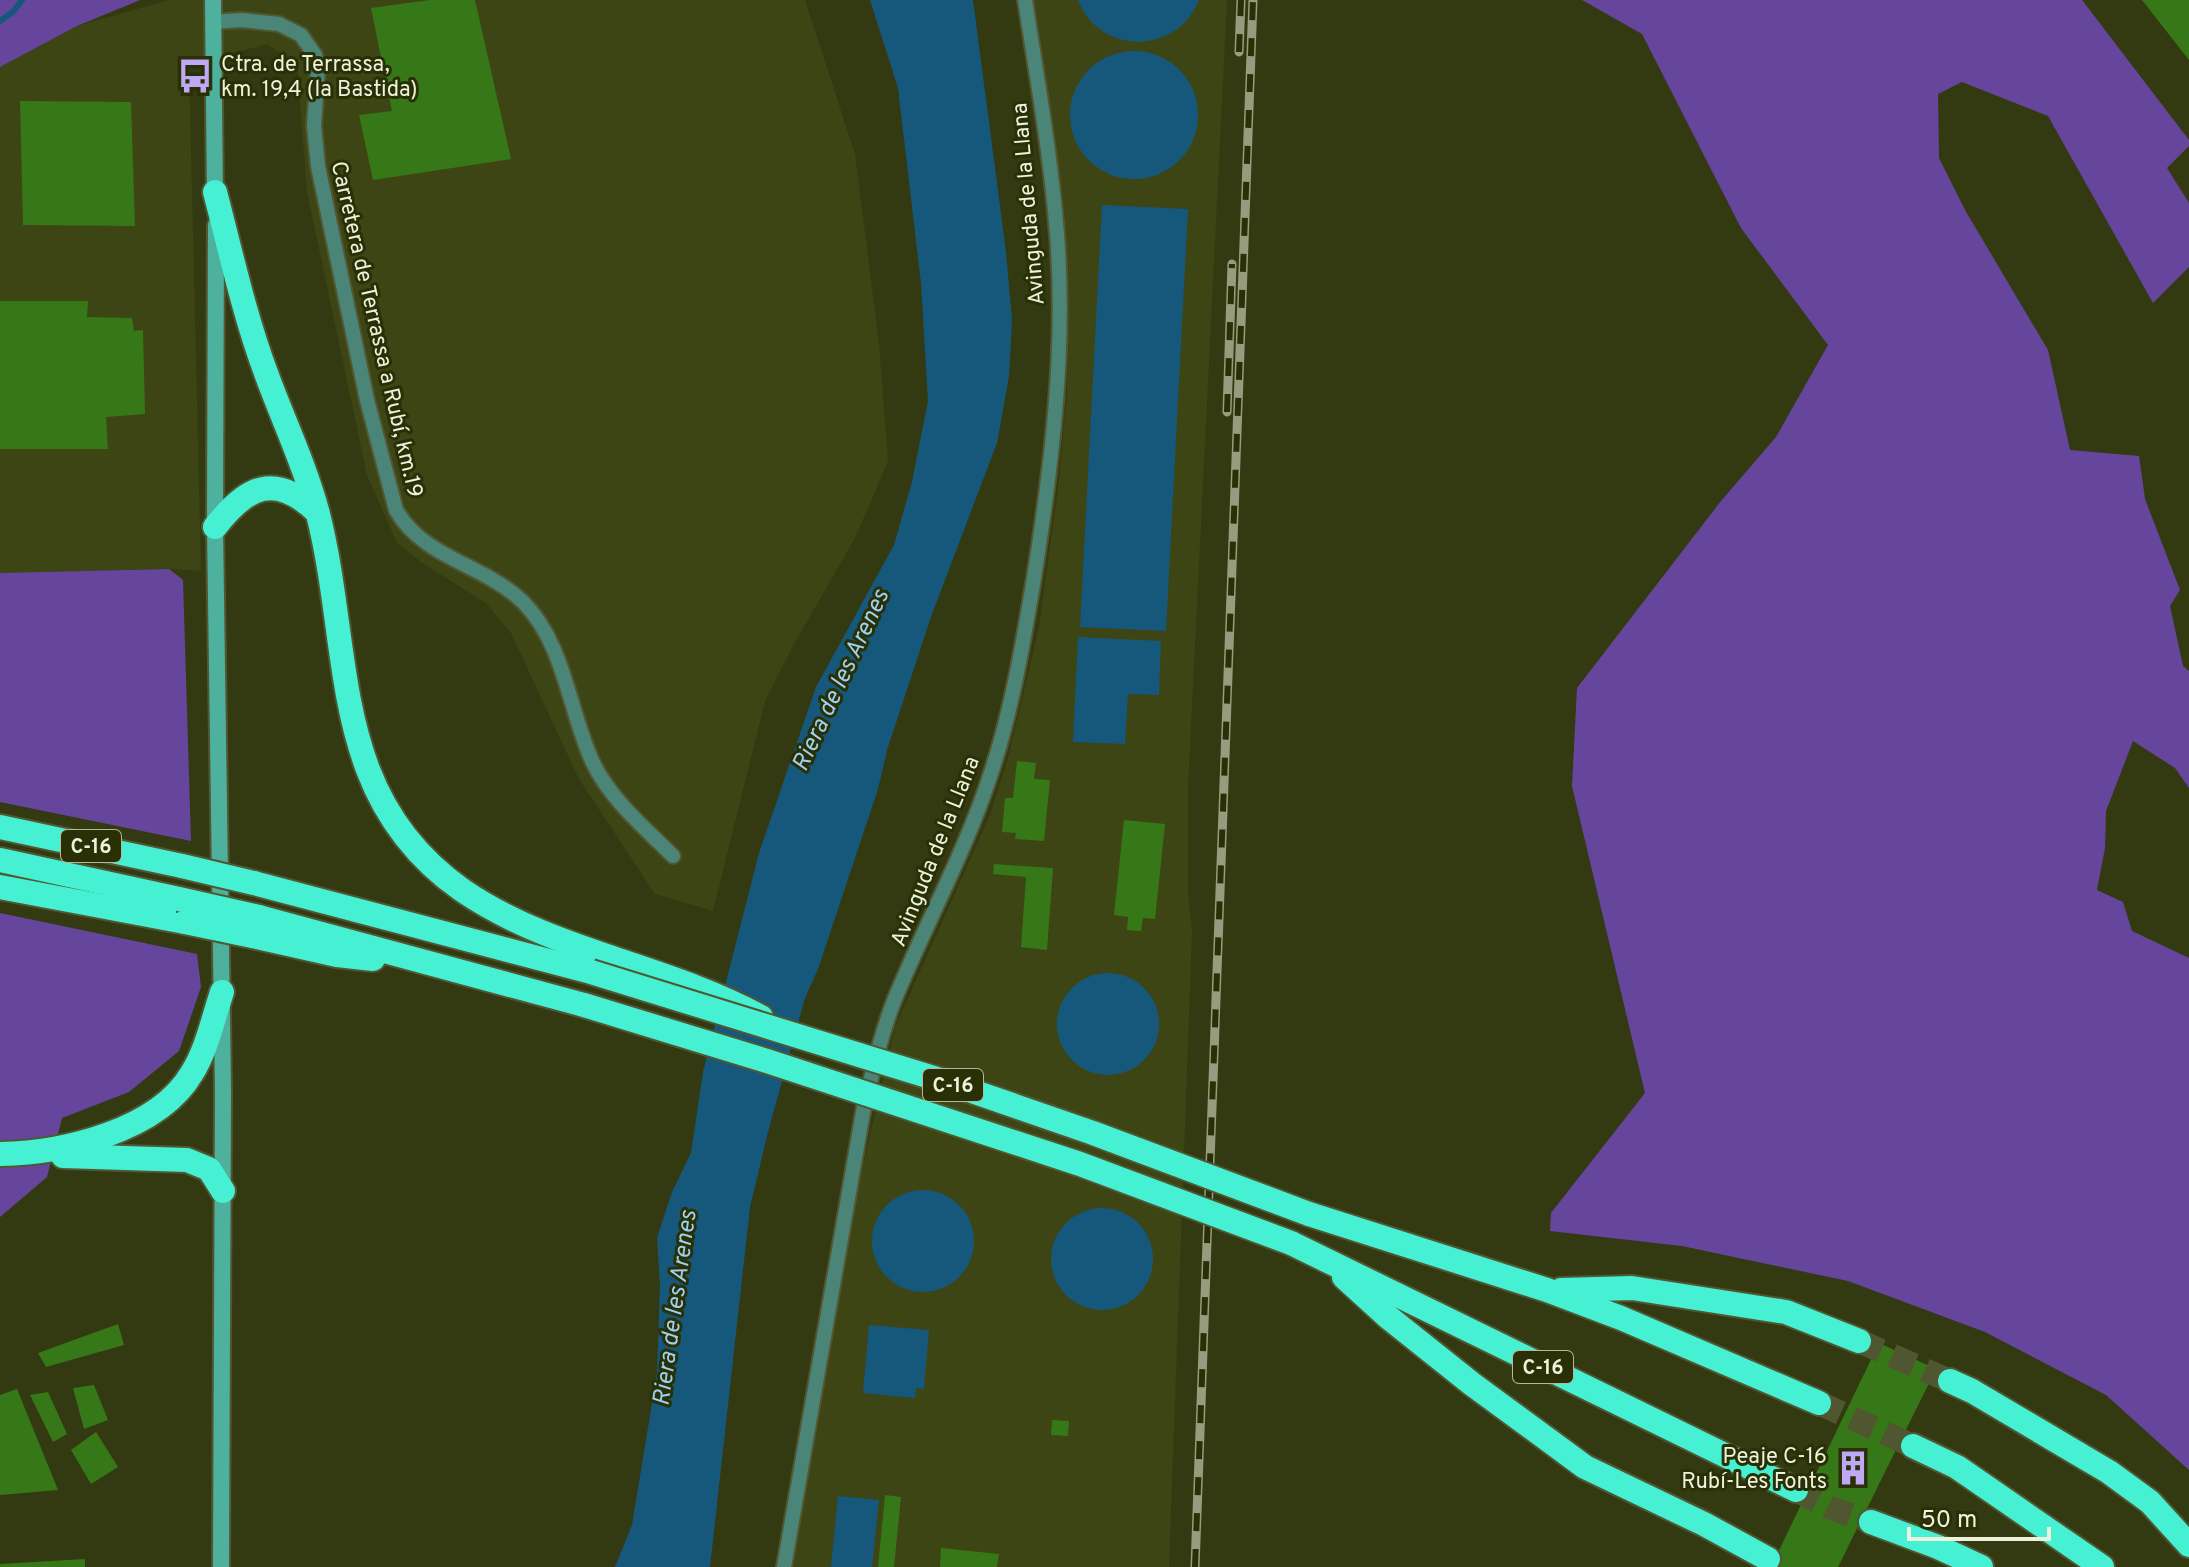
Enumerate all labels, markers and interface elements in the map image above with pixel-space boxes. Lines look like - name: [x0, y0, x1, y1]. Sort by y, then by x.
- place label: Ctra. de Terrassa, km. 19,4 (la Bastida): [221, 52, 418, 104]
- bus stop icon: Ctra. de Terrassa, km. 19,4 (la Bastida): [176, 57, 214, 95]
- street label: Avinguda de la Llana: [1007, 101, 1052, 306]
- street label: Carretera de Terrassa a Rubí, km.19: [324, 159, 427, 500]
- water label: Riera de les Arenes: [787, 584, 898, 777]
- street label: Avinguda de la Llana: [886, 753, 987, 951]
- road number: C-16: [61, 830, 121, 862]
- road number: C-16: [923, 1069, 983, 1101]
- water label: Riera de les Arenes: [647, 1207, 705, 1408]
- road number: C-16: [1513, 1351, 1573, 1383]
- place label: Peaje C-16 Rubí-Les Fonts: [1681, 1444, 1827, 1496]
- building icon: Peaje C-16 Rubí-Les Fonts: [1834, 1449, 1872, 1487]
- scale bar: [1909, 1491, 2049, 1541]
- text: 50 m: [1921, 1506, 1977, 1536]

